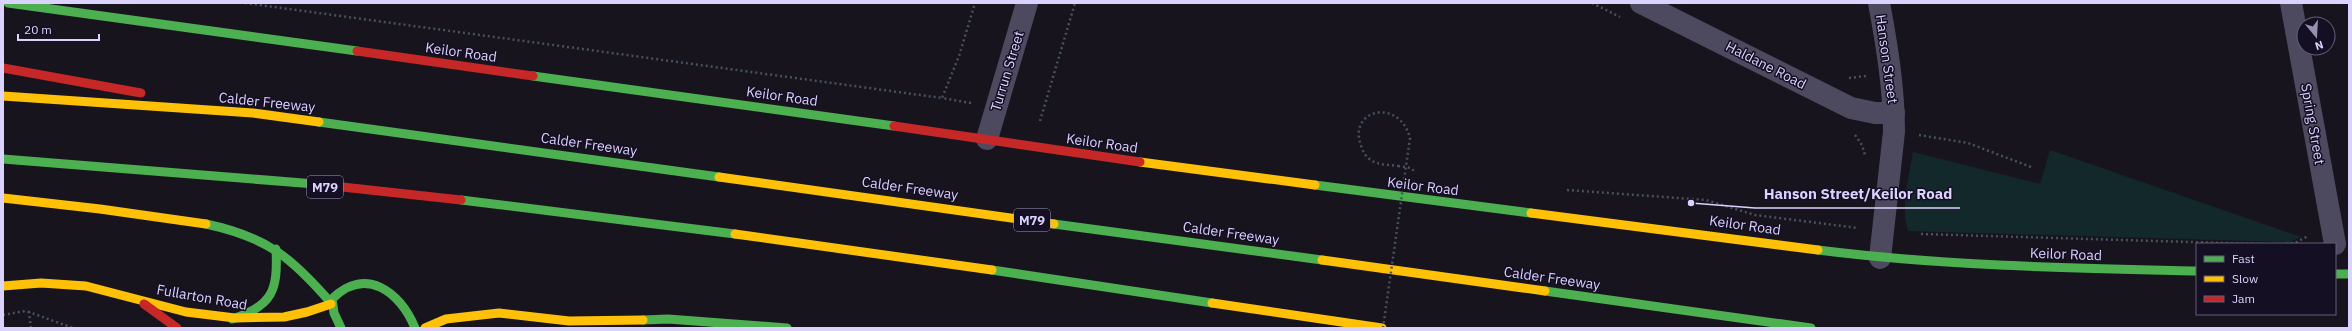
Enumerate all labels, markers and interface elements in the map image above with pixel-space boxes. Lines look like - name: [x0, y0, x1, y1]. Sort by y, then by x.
- street label: Hanson Street: [1872, 13, 1902, 105]
- scale bar: [18, 16, 99, 42]
- north arrow: [2296, 16, 2336, 56]
- text: 20 m: [24, 22, 52, 37]
- street label: Turrun Street: [986, 29, 1028, 113]
- street label: Haldane Road: [1723, 37, 1809, 93]
- street label: Keilor Road: [424, 38, 498, 66]
- text: N: [2313, 38, 2325, 53]
- street label: Keilor Road: [745, 82, 819, 110]
- street label: Spring Street: [2297, 82, 2329, 166]
- street label: Calder Freeway: [218, 88, 316, 116]
- street label: Calder Freeway: [540, 128, 638, 160]
- street label: Keilor Road: [1065, 129, 1139, 157]
- street label: Calder Freeway: [861, 172, 959, 204]
- street label: Keilor Road: [1386, 173, 1460, 199]
- road number: M79: [307, 176, 343, 198]
- callout: Hanson Street/Keilor Road: [1755, 181, 1960, 208]
- text: Hanson Street/Keilor Road: [1764, 184, 1952, 203]
- road number: M79: [1014, 209, 1050, 231]
- street label: Keilor Road: [1708, 211, 1782, 239]
- street label: Calder Freeway: [1182, 217, 1280, 249]
- legend: [2196, 243, 2336, 315]
- street label: Keilor Road: [2030, 244, 2102, 264]
- text: Fast: [2232, 251, 2255, 266]
- street label: Calder Freeway: [1503, 262, 1601, 294]
- text: Slow: [2232, 271, 2258, 286]
- street label: Fullarton Road: [155, 280, 249, 314]
- text: Jam: [2232, 291, 2255, 306]

